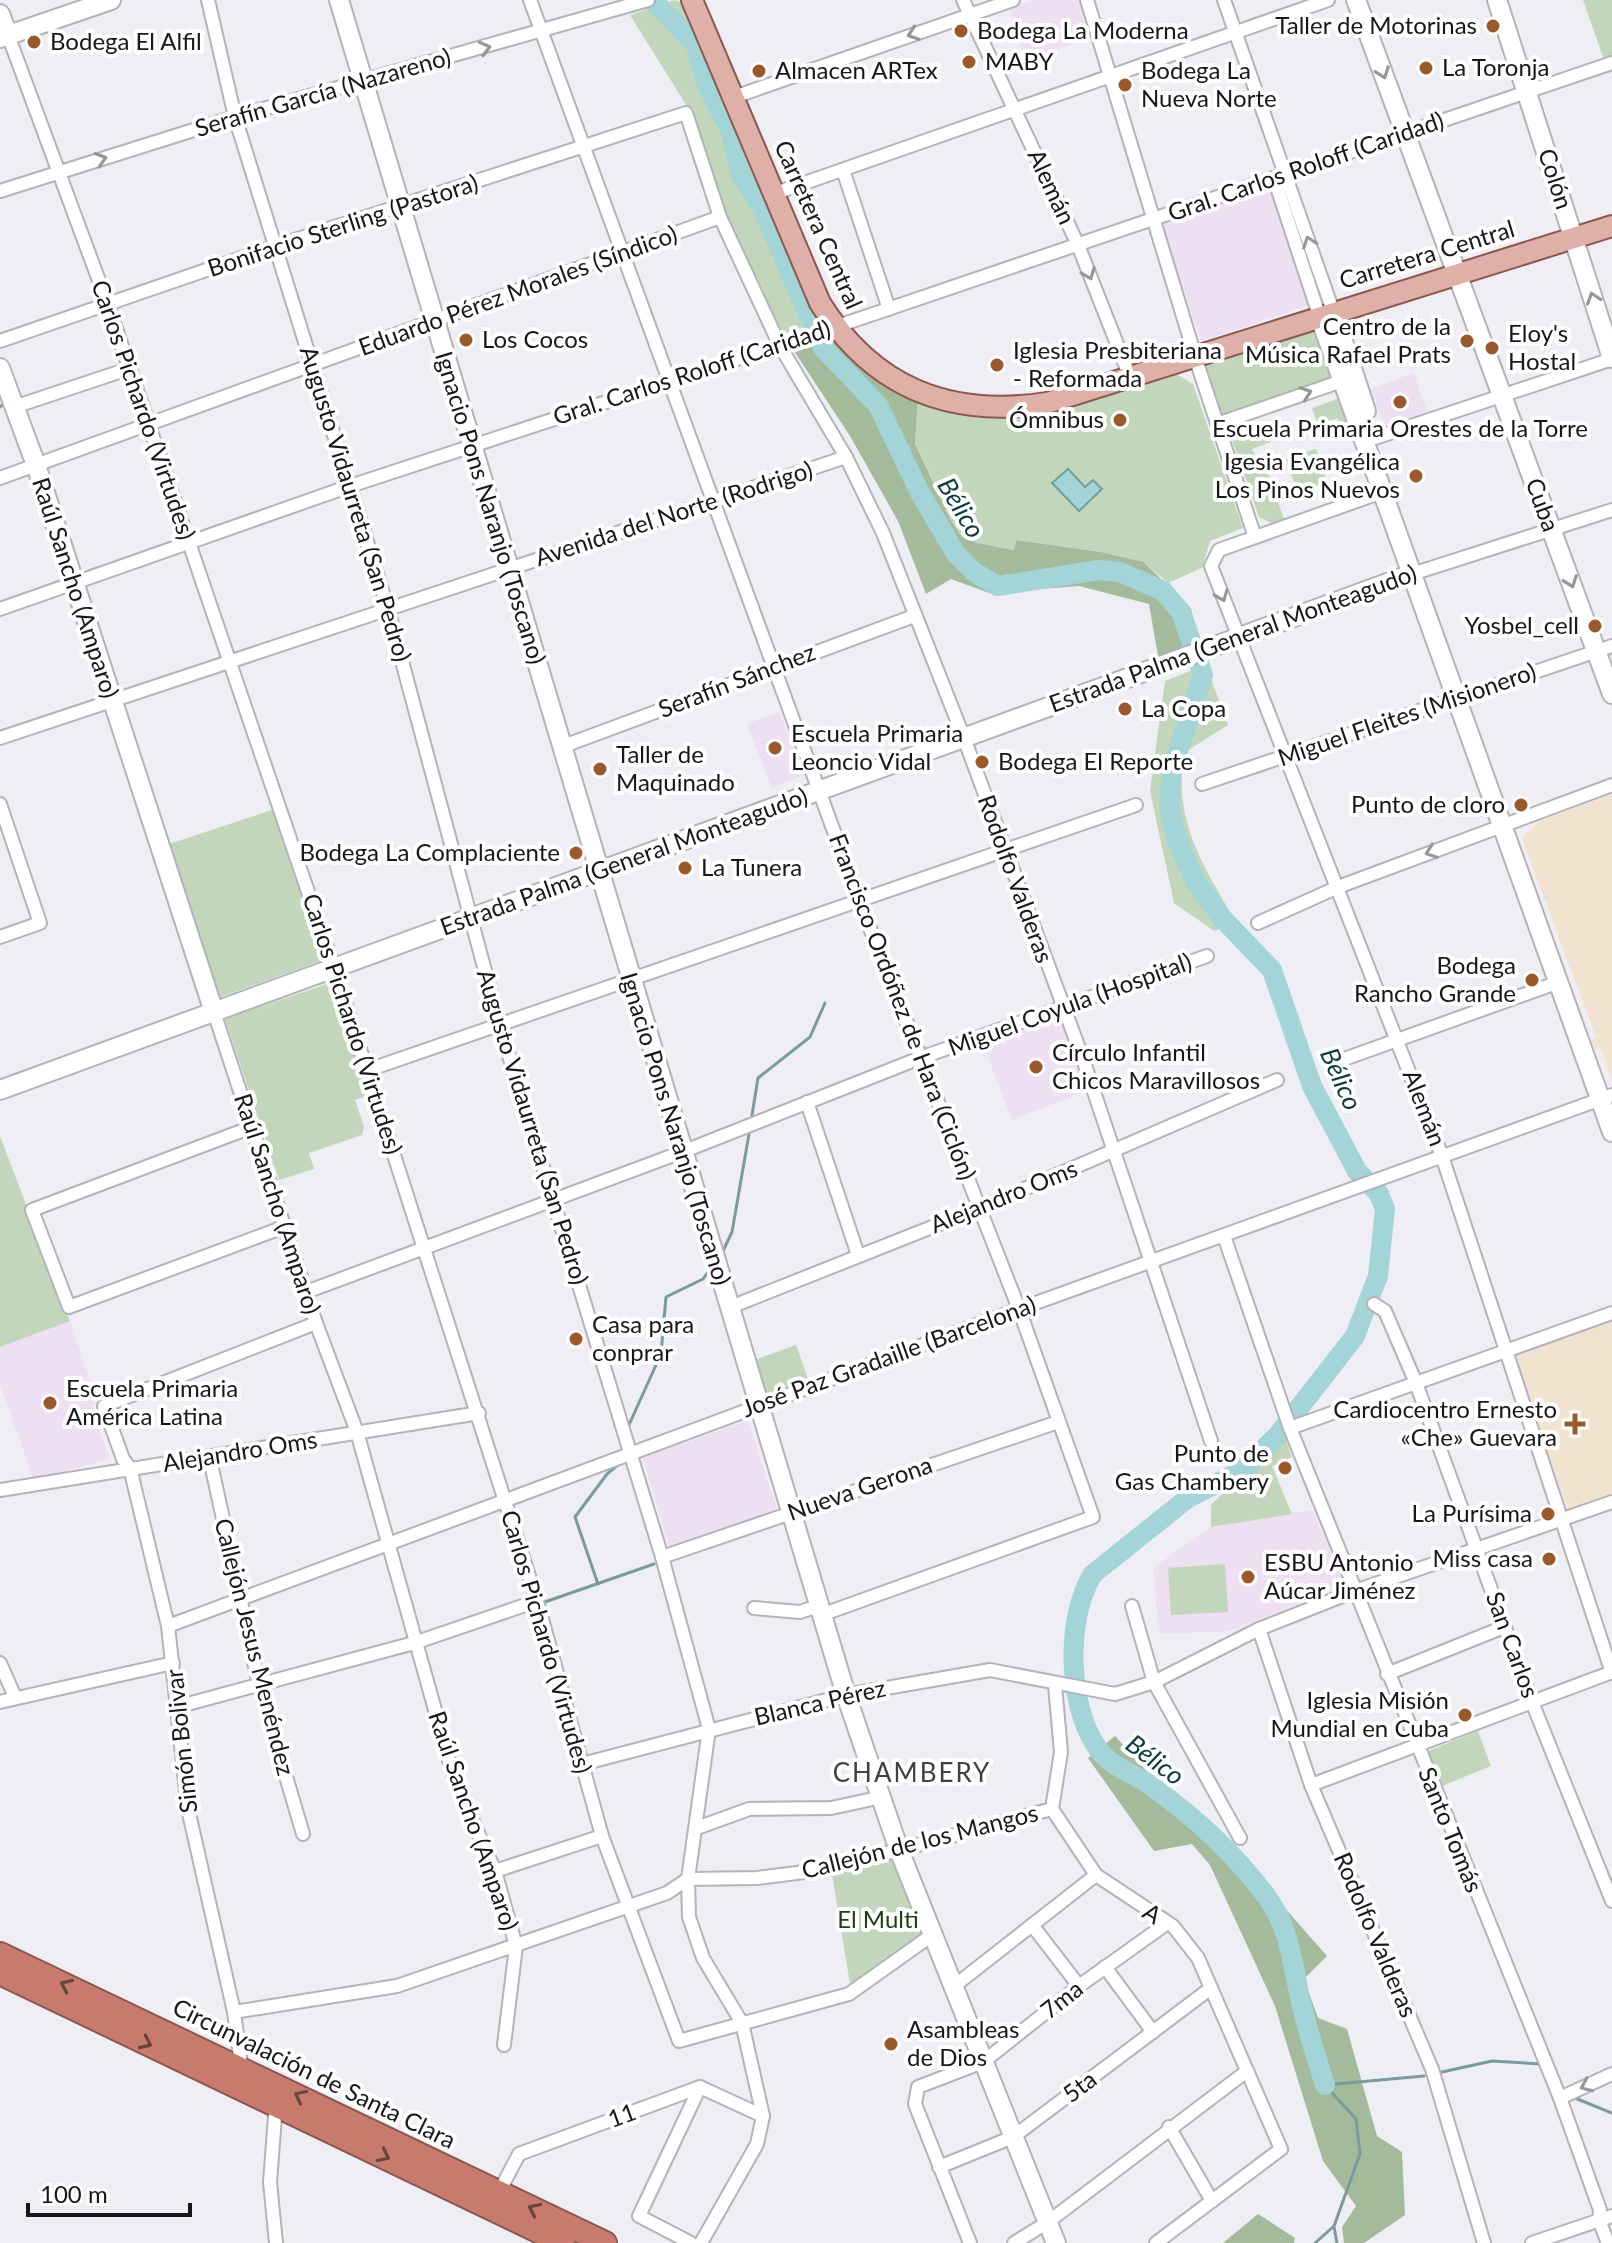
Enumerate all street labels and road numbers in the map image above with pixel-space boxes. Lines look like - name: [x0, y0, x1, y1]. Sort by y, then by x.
- street label: Serafín García (Nazareno): [191, 41, 454, 142]
- street label: Gral. Carlos Roloff (Caridad): [1164, 105, 1447, 226]
- street label: Carretera Central: [769, 135, 870, 313]
- street label: Alemán: [1022, 144, 1082, 229]
- street label: Colón: [1533, 145, 1580, 213]
- street label: Bonifacio Sterling (Pastora): [204, 167, 481, 282]
- street label: Carretera Central: [1335, 213, 1518, 294]
- street label: Eduardo Pérez Morales (Síndico): [354, 218, 681, 361]
- street label: Carlos Pichardo (Virtudes): [86, 276, 202, 543]
- street label: Gral. Carlos Roloff (Caridad): [549, 313, 834, 430]
- street label: Augusto Vidaurreta (San Pedro): [295, 342, 418, 665]
- street label: Ignacio Pons Naranjo (Toscano): [430, 348, 553, 667]
- street label: Avenida del Norte (Rodrigo): [531, 454, 816, 571]
- street label: Raúl Sancho (Amparo): [27, 474, 126, 701]
- street label: Cuba: [1520, 474, 1566, 535]
- street label: Estrada Palma (General Monteagudo): [1045, 557, 1420, 718]
- street label: Serafín Sánchez: [654, 636, 819, 723]
- street label: Miguel Fleites (Misionero): [1274, 656, 1539, 771]
- street label: Estrada Palma (General Monteagudo): [436, 780, 811, 941]
- street label: Rodolfo Valderas: [973, 791, 1060, 966]
- street label: Francisco Ordóñez de Hara (Ciclón): [824, 829, 983, 1184]
- street label: Carlos Pichardo (Virtudes): [298, 889, 409, 1158]
- street label: Miguel Coyula (Hospital): [944, 946, 1195, 1061]
- street label: Augusto Vidaurreta (San Pedro): [472, 965, 595, 1288]
- street label: Ignacio Pons Naranjo (Toscano): [615, 969, 738, 1288]
- street label: Alemán: [1398, 1065, 1453, 1150]
- street label: Raúl Sancho (Amparo): [229, 1090, 328, 1317]
- street label: Alejandro Oms: [926, 1153, 1081, 1238]
- street label: José Paz Gradaille (Barcelona): [737, 1289, 1040, 1422]
- street label: Alejandro Oms: [160, 1424, 319, 1477]
- street label: Nueva Gerona: [783, 1449, 936, 1526]
- street label: Carlos Pichardo (Virtudes): [496, 1507, 599, 1777]
- street label: Callejón Jesus Menéndez: [209, 1515, 301, 1778]
- street label: San Carlos: [1481, 1588, 1546, 1701]
- street label: Simón Bolivar: [158, 1667, 202, 1815]
- street label: Blanca Pérez: [751, 1672, 888, 1731]
- street label: Raúl Sancho (Amparo): [423, 1707, 526, 1934]
- street label: Santo Tomás: [1413, 1763, 1490, 1896]
- street label: Callejón de los Mangos: [798, 1797, 1041, 1884]
- street label: Rodolfo Valderas: [1329, 1847, 1424, 2021]
- street label: A: [1138, 1896, 1168, 1930]
- street label: 7ma: [1034, 1973, 1088, 2024]
- street label: Circunvalación de Santa Clara: [169, 1991, 461, 2154]
- street label: 5ta: [1057, 2064, 1102, 2108]
- street label: 11: [603, 2096, 640, 2133]

